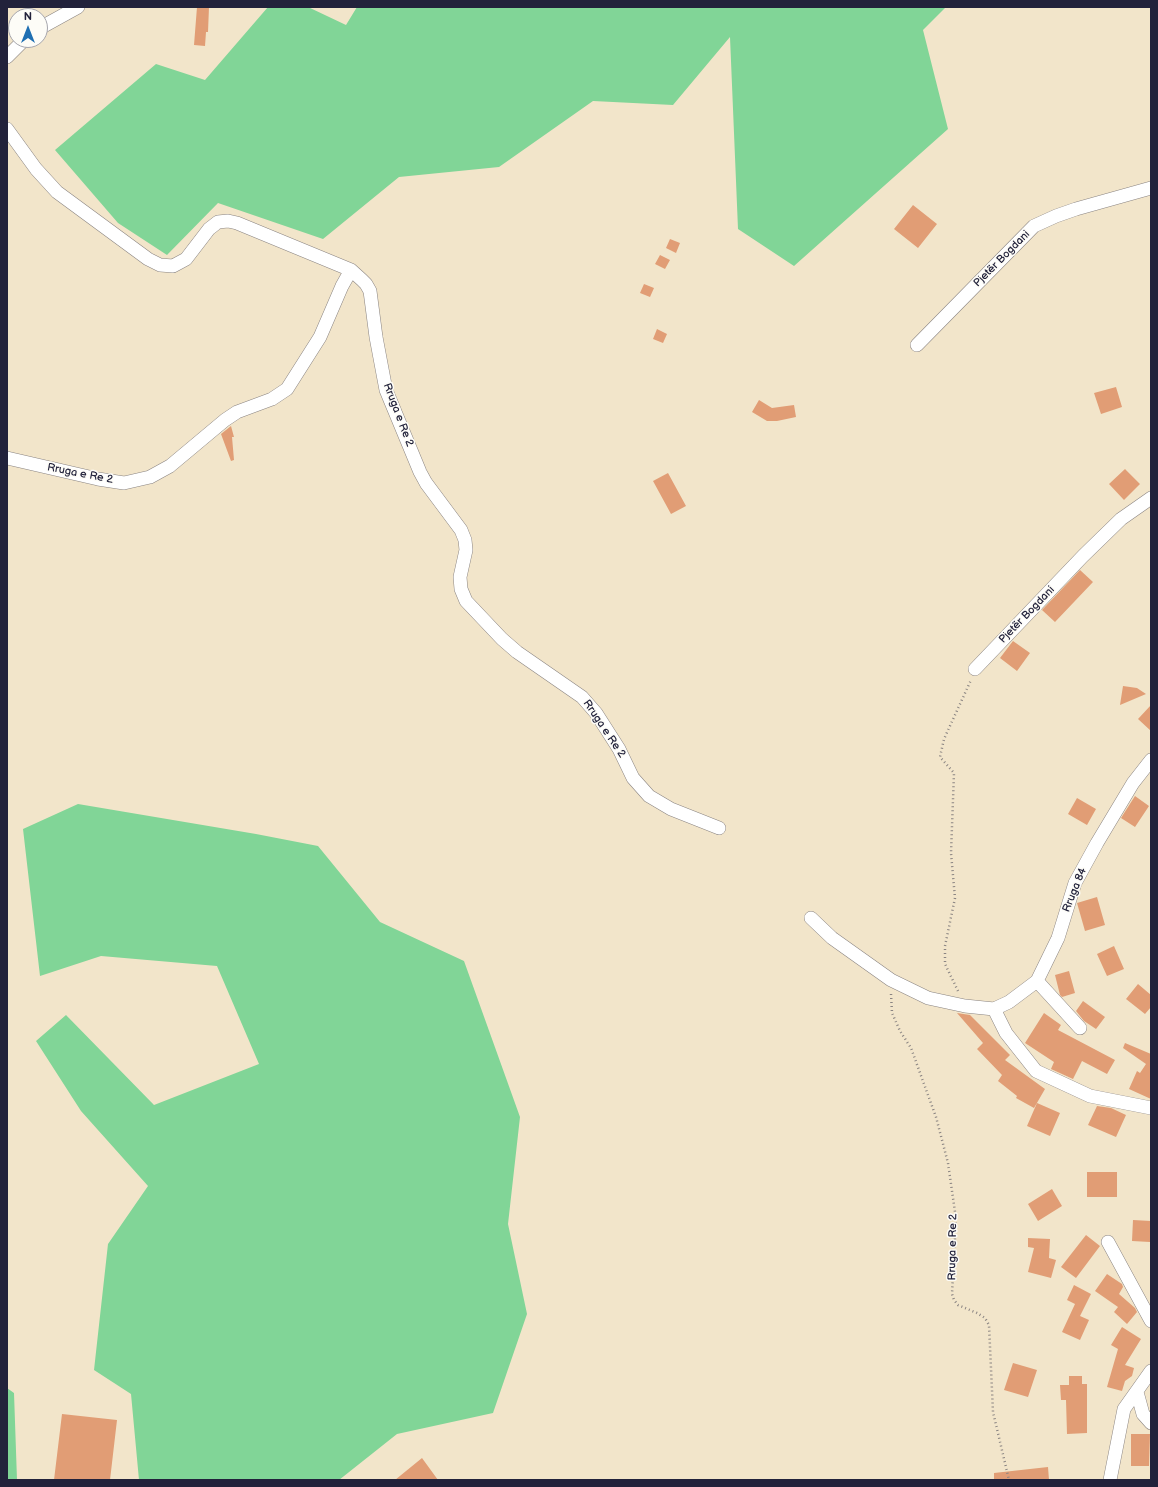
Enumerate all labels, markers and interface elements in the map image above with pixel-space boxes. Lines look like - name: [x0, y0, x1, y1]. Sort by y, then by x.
- north arrow: [8, 8, 48, 48]
- text: N: [24, 10, 32, 23]
- street label: Pjetër Bogdani: [971, 228, 1033, 290]
- street label: Rruga e Re 2: [380, 381, 416, 449]
- street label: Rruga e Re 2: [46, 461, 114, 487]
- street label: Pjetër Bogdani: [997, 584, 1057, 646]
- street label: Rruga e Re 2: [580, 698, 628, 760]
- street label: Rruga 84: [1060, 866, 1090, 914]
- street label: Rruga e Re 2: [946, 1213, 960, 1281]

